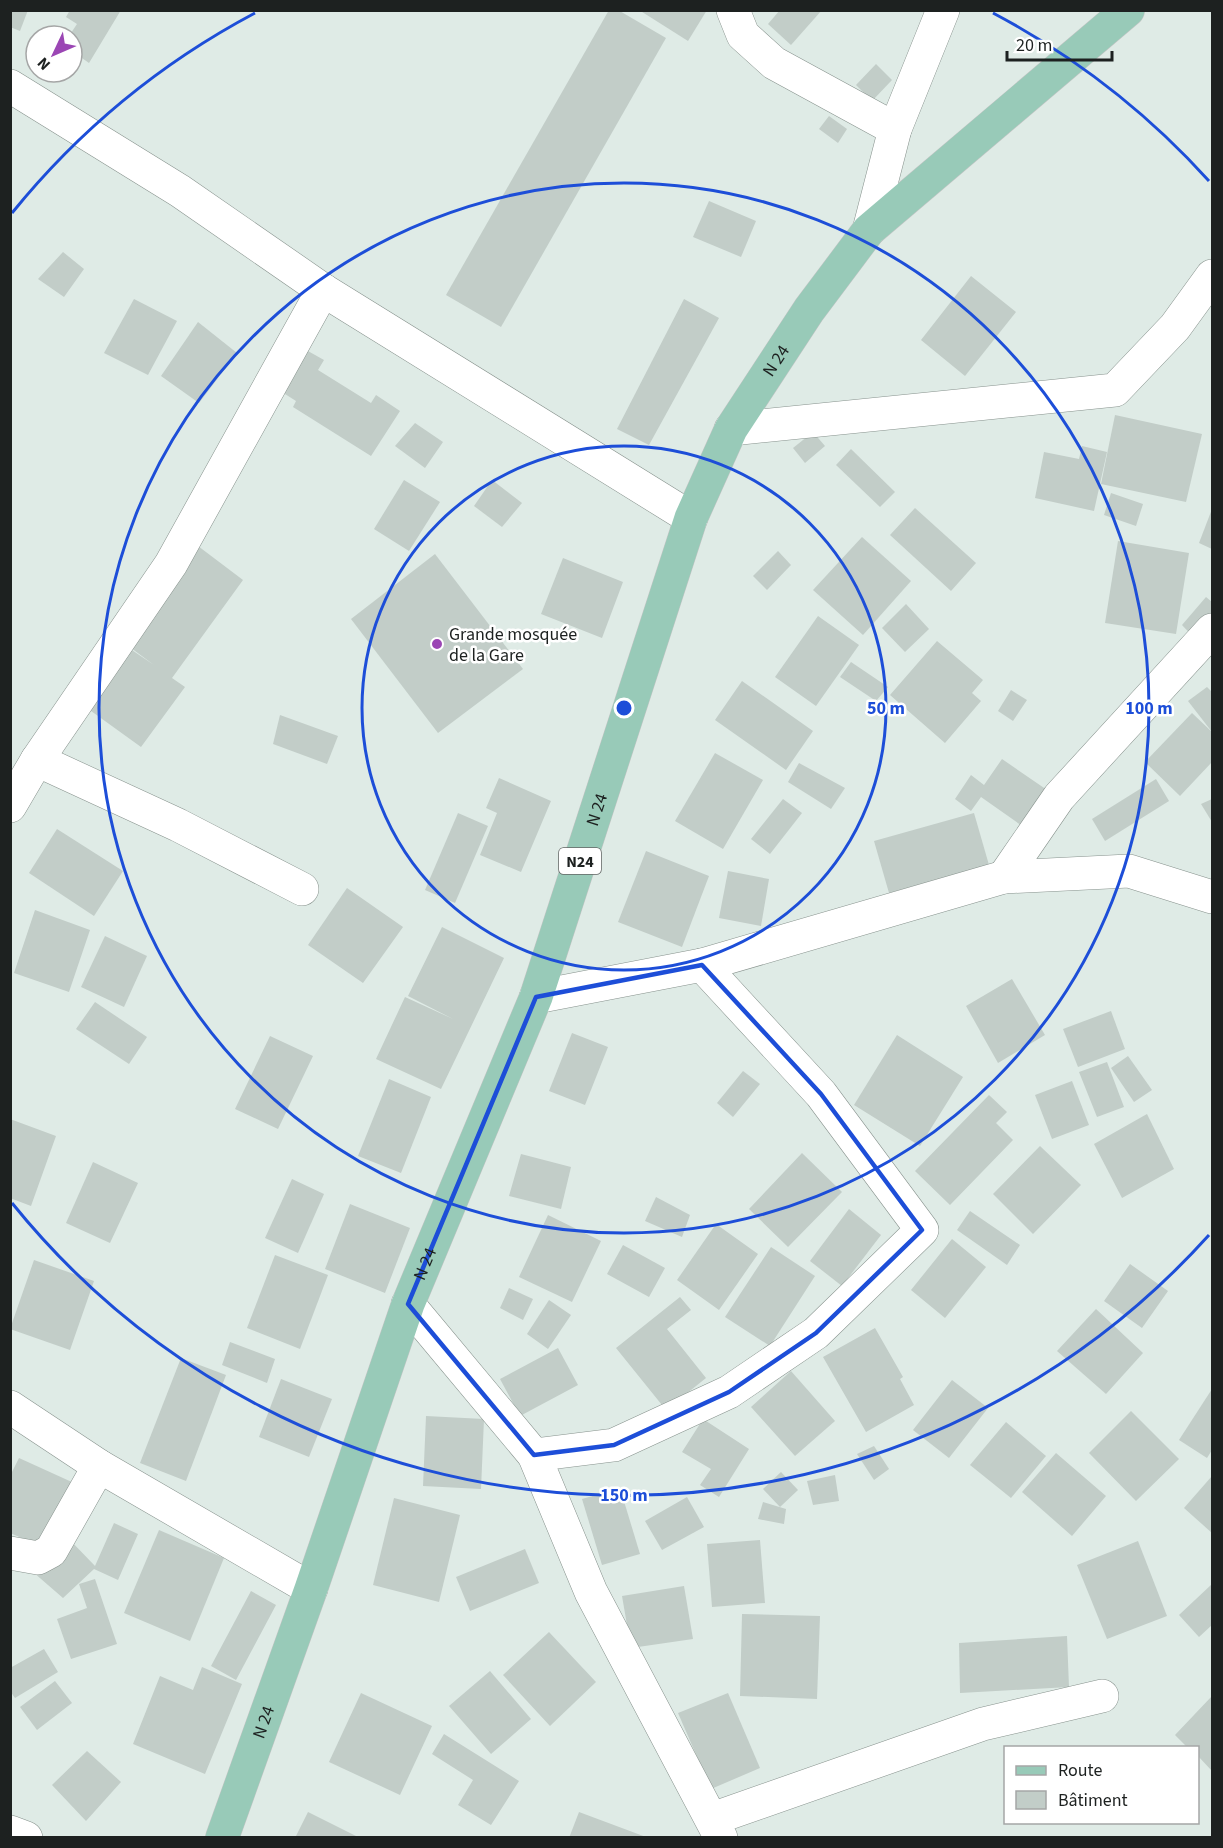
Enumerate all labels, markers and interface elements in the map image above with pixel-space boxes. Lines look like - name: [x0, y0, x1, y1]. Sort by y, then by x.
- north arrow: [24, 24, 84, 84]
- scale bar: [1007, 24, 1112, 62]
- text: 20 m: [1016, 33, 1052, 58]
- text: N: [32, 52, 56, 75]
- street label: N 24: [757, 340, 796, 382]
- place label: Grande mosquée de la Gare: [449, 622, 577, 668]
- marker: Grande mosquée de la Gare: [430, 637, 444, 651]
- text: 50 m: [867, 696, 905, 721]
- text: 100 m: [1125, 696, 1173, 721]
- centre of rings: [614, 698, 634, 718]
- street label: N 24: [580, 790, 614, 829]
- road number: N24: [559, 848, 601, 874]
- street label: N 24: [407, 1244, 443, 1284]
- text: 150 m: [600, 1483, 648, 1508]
- street label: N 24: [247, 1702, 281, 1742]
- legend: [1004, 1746, 1199, 1824]
- text: Route: [1058, 1758, 1102, 1783]
- text: Bâtiment: [1058, 1788, 1128, 1813]

